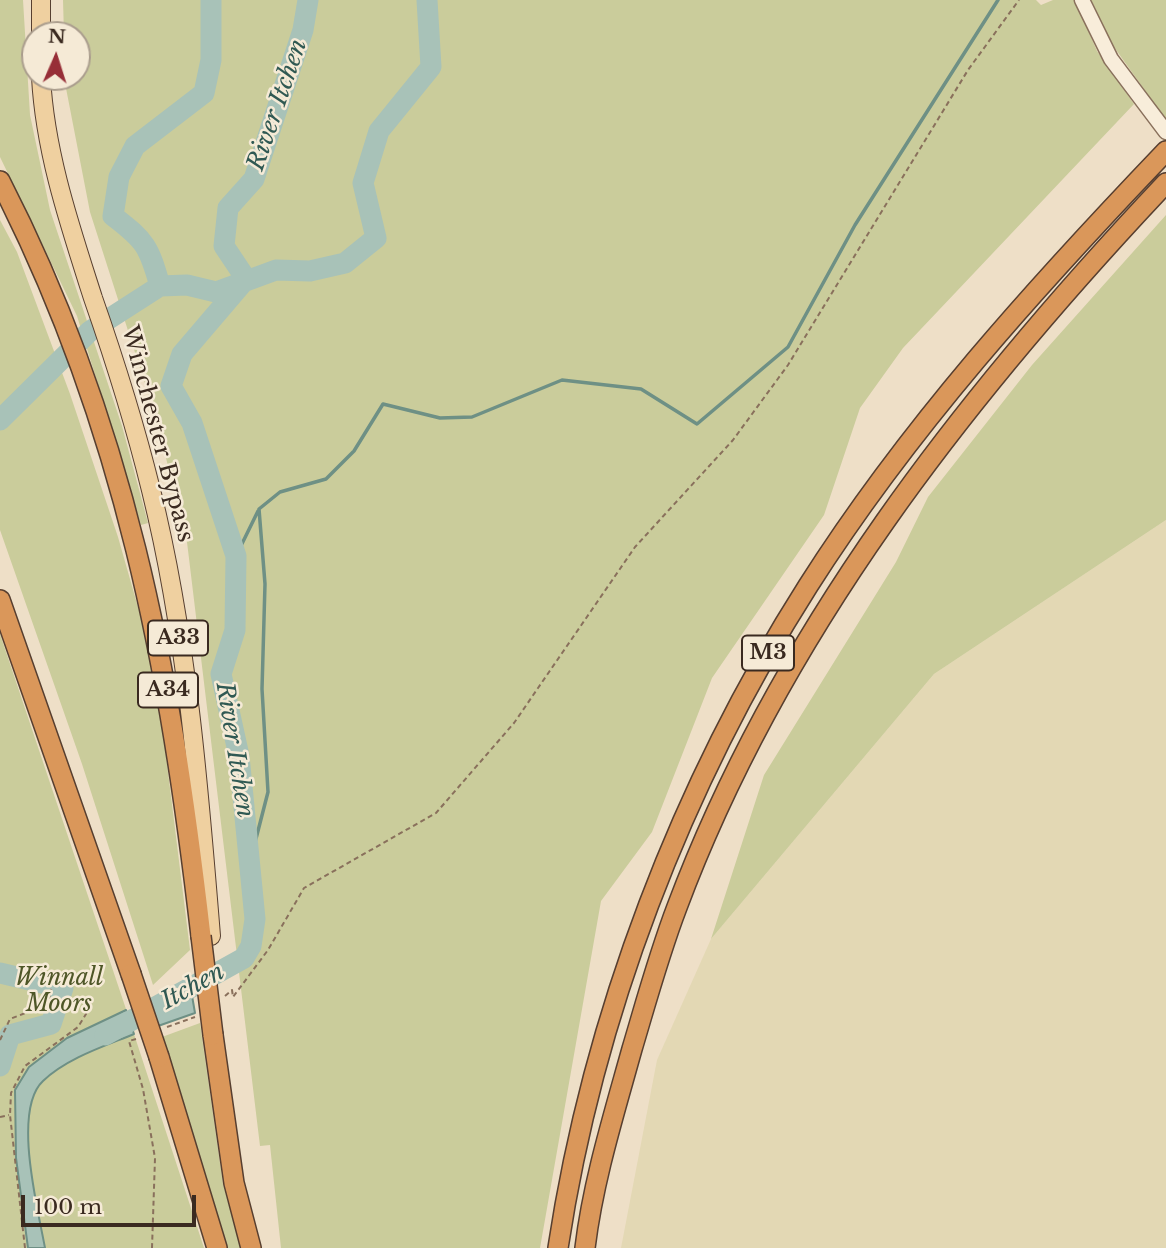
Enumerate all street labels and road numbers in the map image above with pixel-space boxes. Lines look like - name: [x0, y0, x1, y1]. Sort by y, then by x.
- street label: Winchester Bypass: [115, 323, 199, 545]
- road number: A33: [148, 620, 208, 656]
- road number: M3: [742, 636, 794, 670]
- road number: A34: [138, 672, 198, 708]

